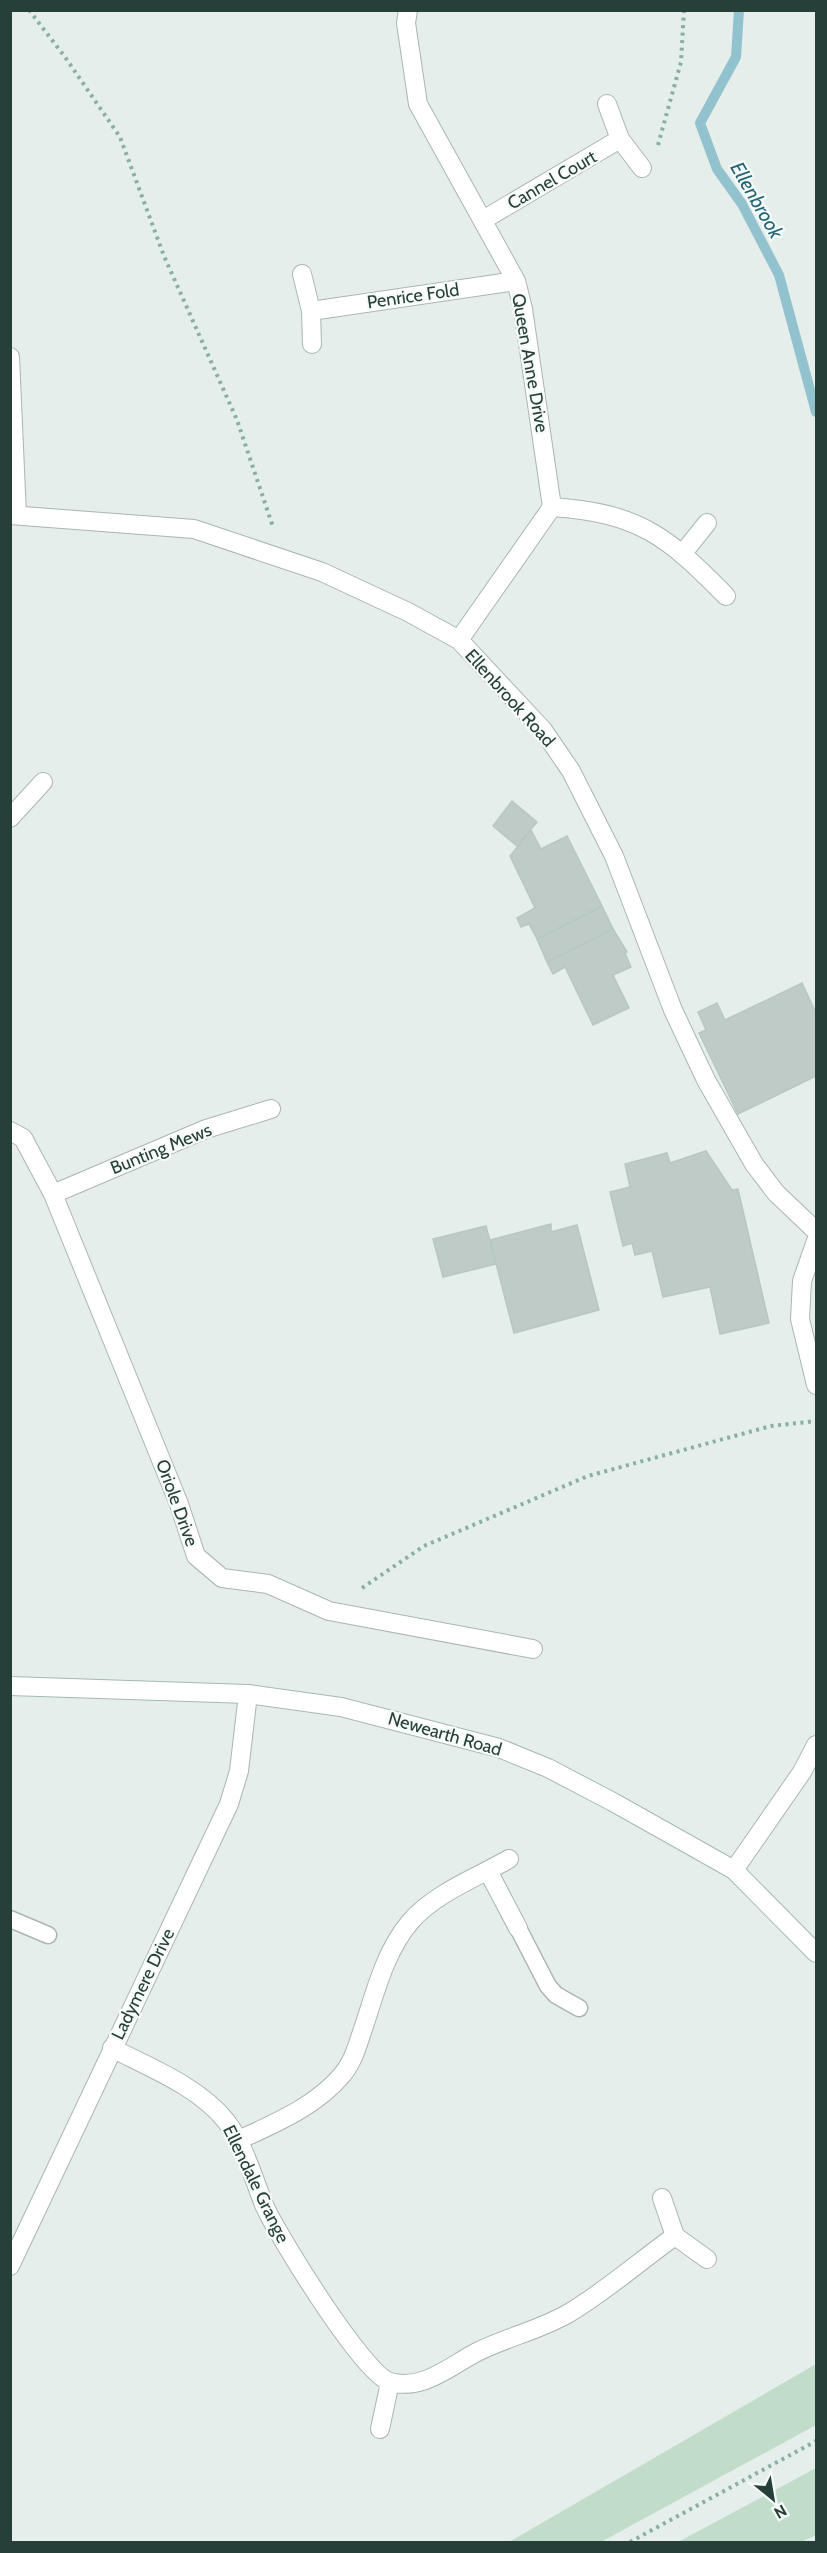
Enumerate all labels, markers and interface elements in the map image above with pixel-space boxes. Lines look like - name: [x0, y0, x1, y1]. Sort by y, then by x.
- street label: Cannel Court: [504, 146, 600, 214]
- water label: Ellenbrook: [725, 157, 789, 244]
- street label: Penrice Fold: [366, 279, 460, 313]
- street label: Queen Anne Drive: [507, 292, 553, 434]
- street label: Ellenbrook Road: [460, 645, 560, 751]
- street label: Bunting Mews: [107, 1119, 215, 1179]
- street label: Oriole Drive: [151, 1457, 203, 1549]
- street label: Newearth Road: [386, 1707, 504, 1761]
- street label: Ladymere Drive: [107, 1925, 179, 2043]
- street label: Ellendale Grange: [218, 2122, 294, 2246]
- north arrow: [743, 2469, 803, 2529]
- text: N: [771, 2501, 790, 2523]

